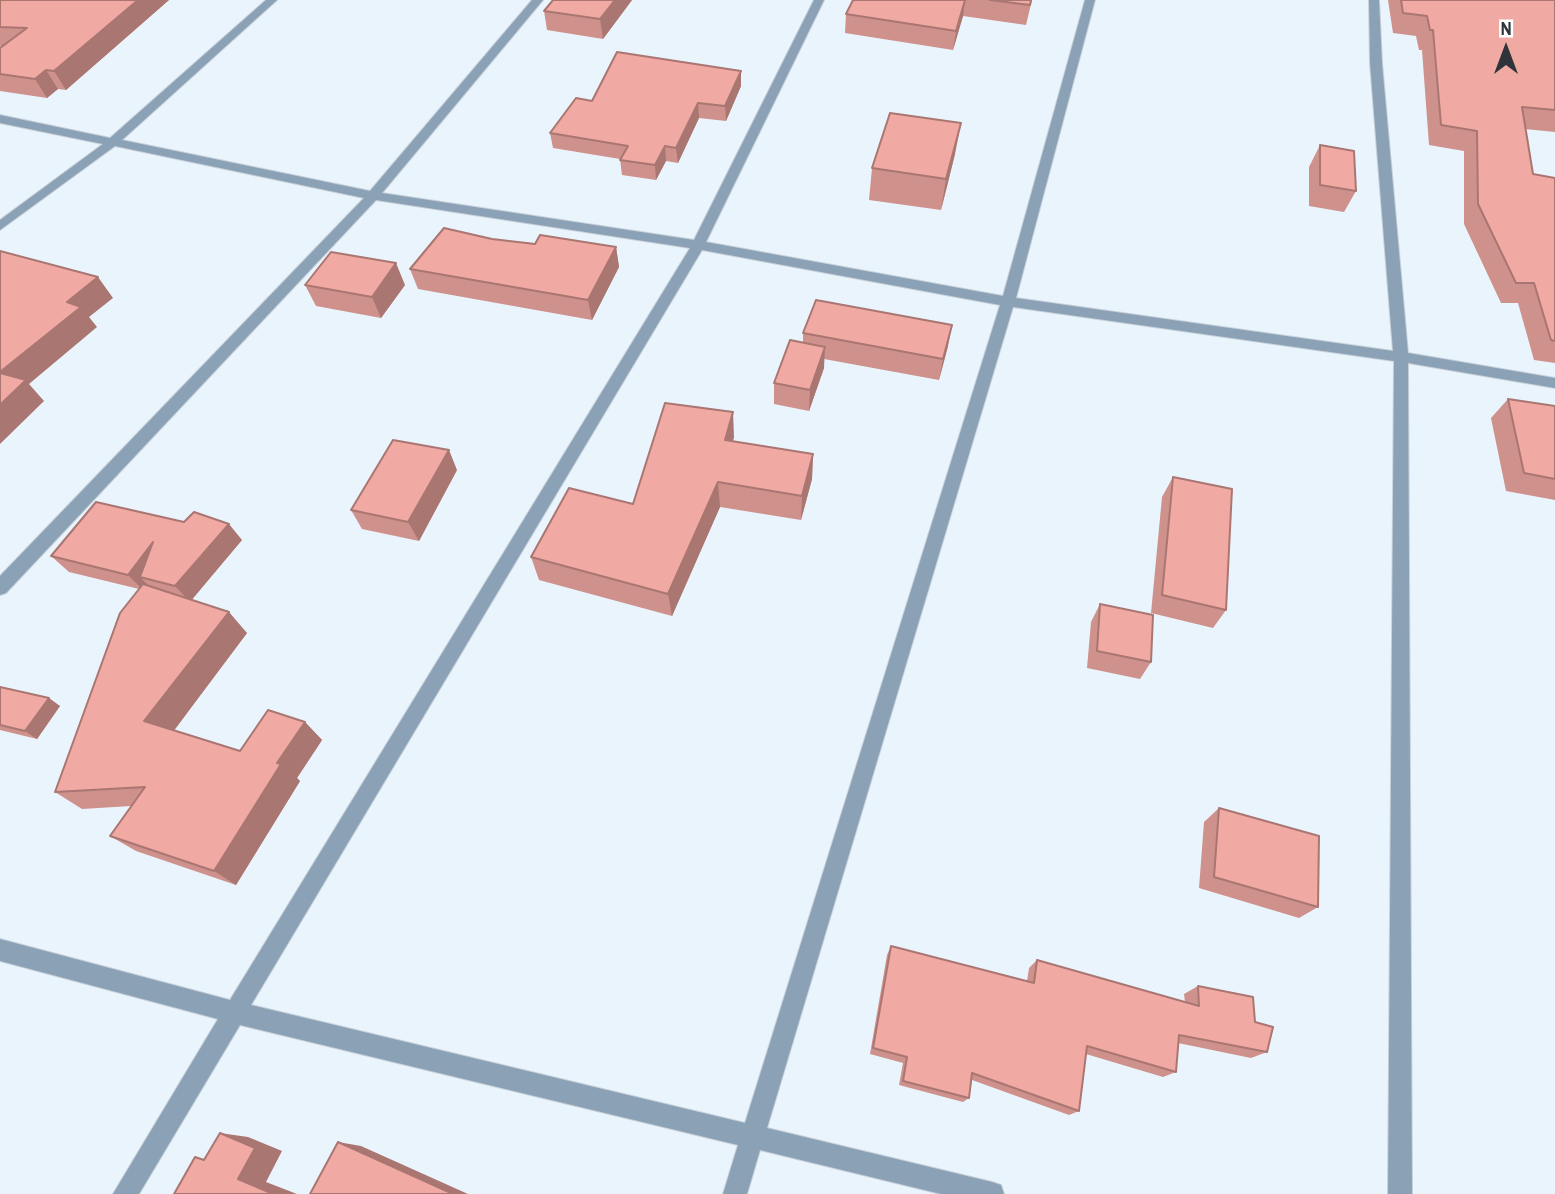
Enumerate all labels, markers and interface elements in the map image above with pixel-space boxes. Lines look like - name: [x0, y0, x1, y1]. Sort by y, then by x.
- north arrow: [1471, 14, 1541, 84]
- text: N: [1500, 15, 1512, 41]

